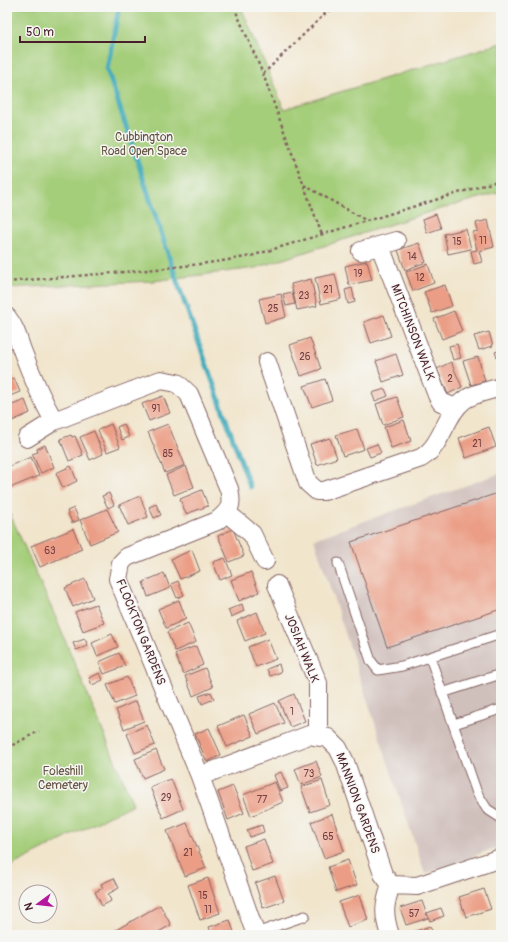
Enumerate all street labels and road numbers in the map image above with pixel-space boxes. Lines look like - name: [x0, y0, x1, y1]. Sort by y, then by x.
- street label: MITCHINSON WALK: [387, 282, 438, 382]
- street label: FLOCKTON GARDENS: [112, 577, 169, 687]
- street label: JOSIAH WALK: [281, 612, 322, 685]
- street label: MANNION GARDENS: [332, 751, 383, 856]

